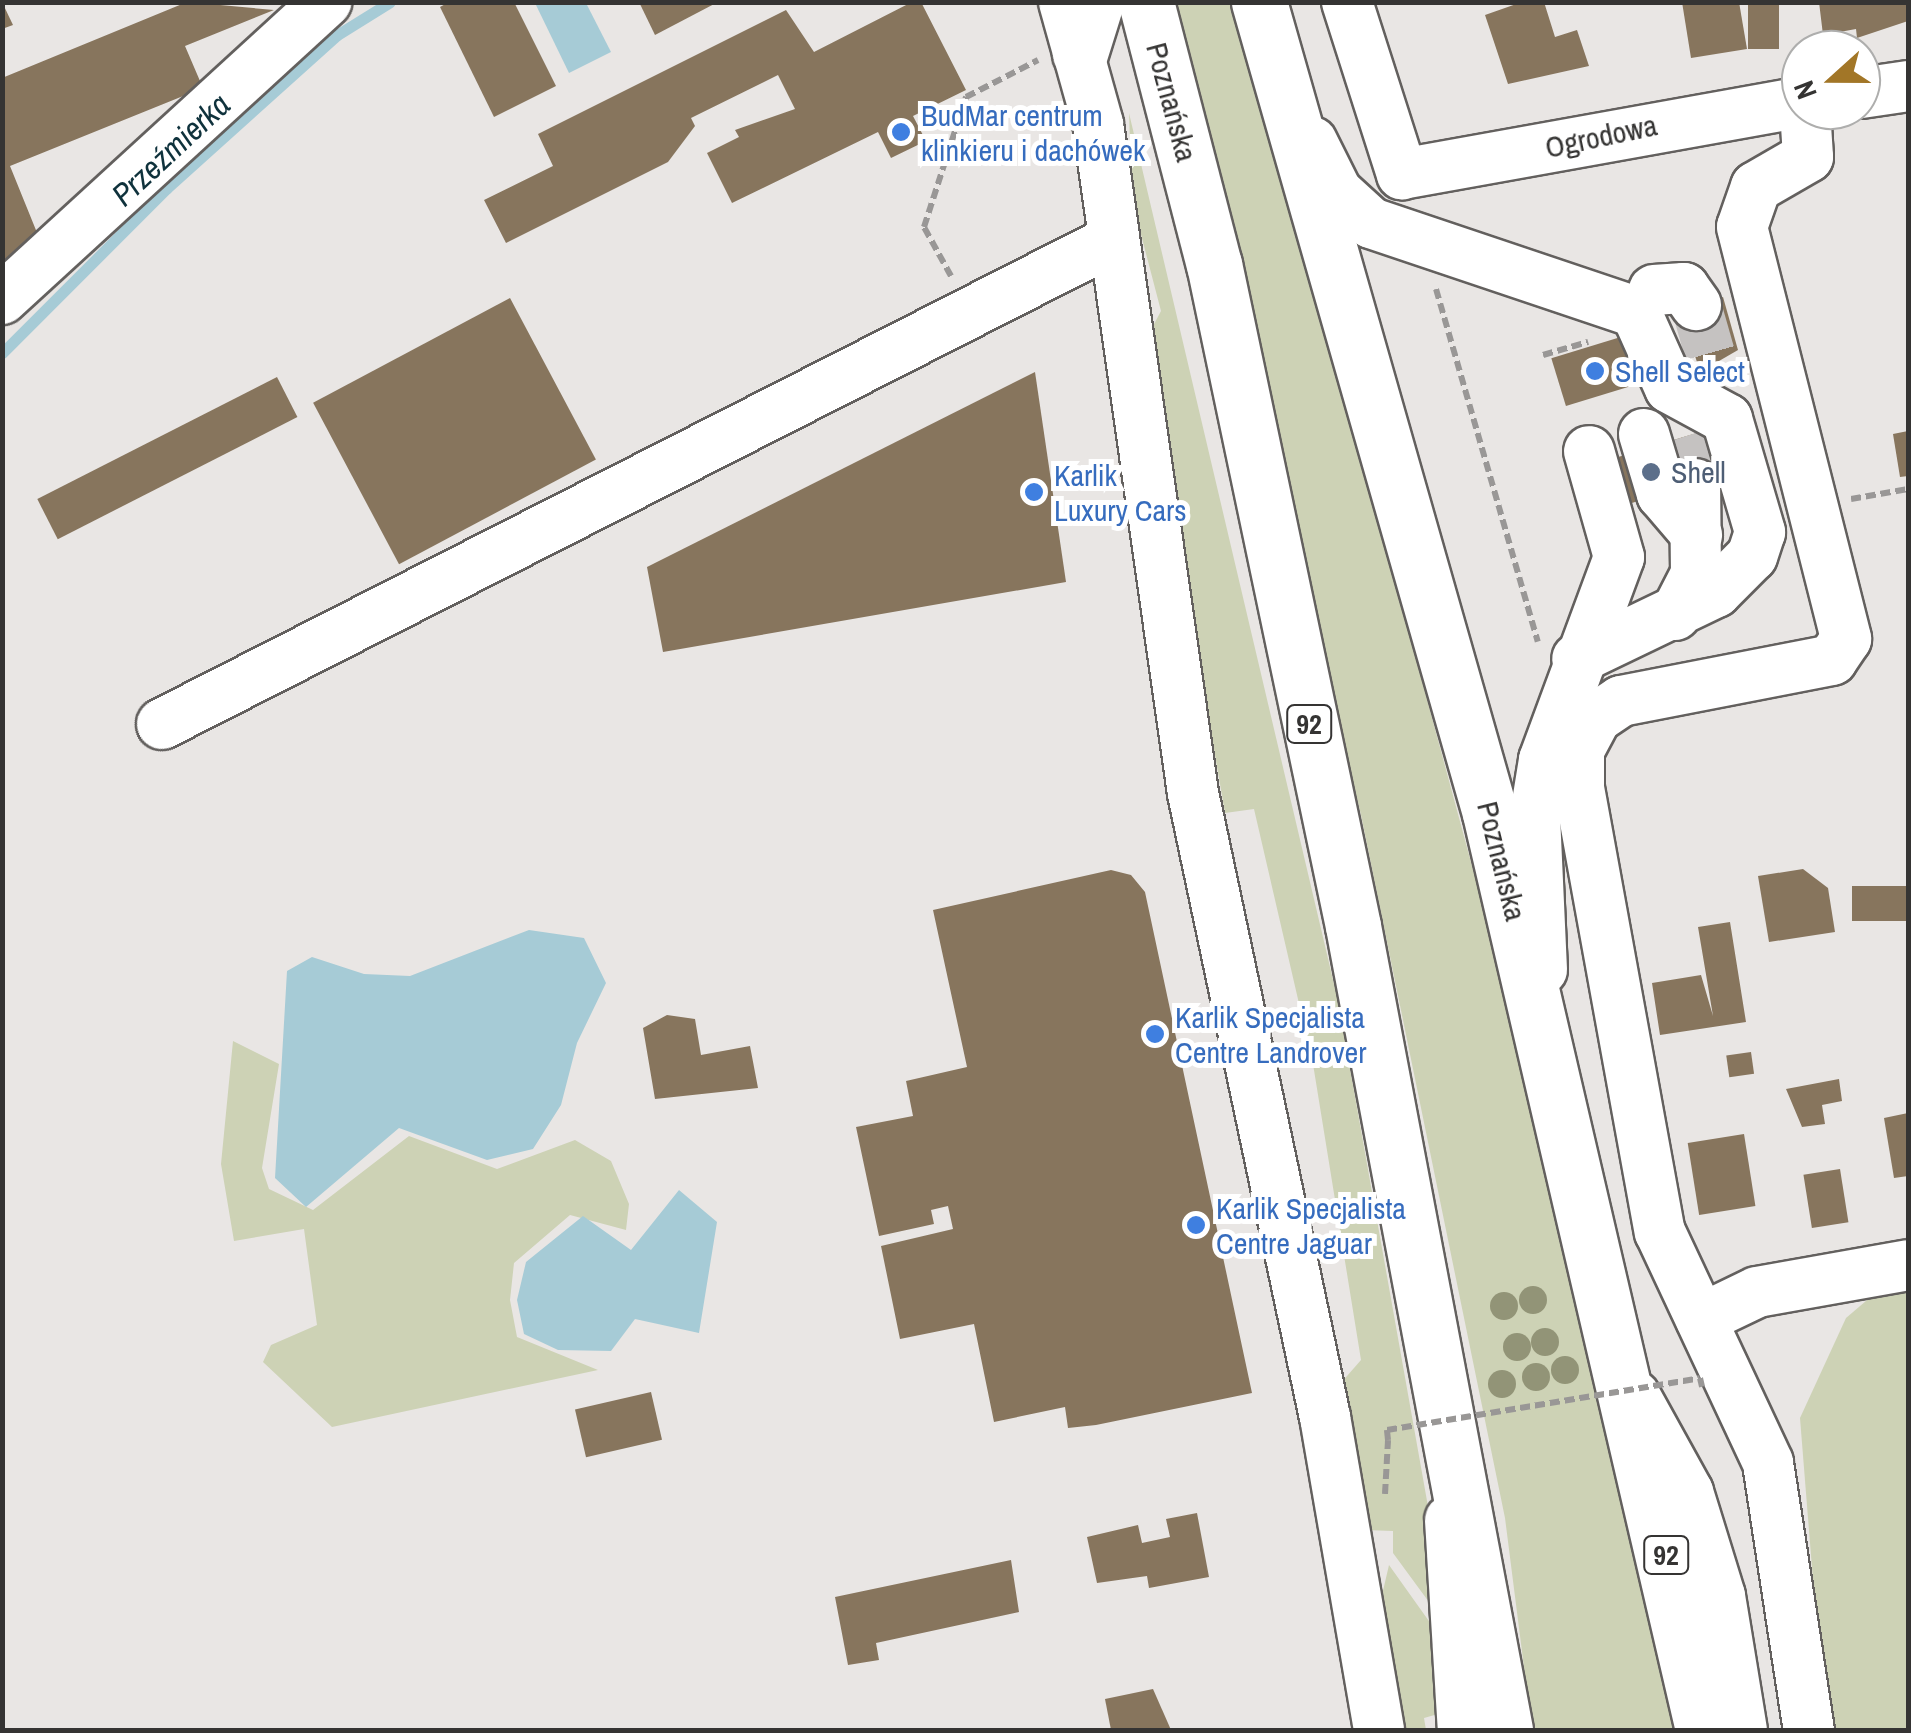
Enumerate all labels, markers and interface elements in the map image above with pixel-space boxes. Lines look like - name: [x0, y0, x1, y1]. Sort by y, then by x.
- north arrow: [1781, 30, 1881, 130]
- street label: Poznańska: [1139, 39, 1205, 165]
- text: N: [1784, 75, 1826, 105]
- water label: Przeźmierka: [104, 86, 238, 214]
- place label: BudMar centrum klinkieru i dachówek: [921, 97, 1145, 168]
- street label: Ogrodowa: [1542, 107, 1660, 165]
- marker: BudMar centrum klinkieru i dachówek: [890, 121, 912, 143]
- place label: Shell Select: [1615, 353, 1745, 389]
- marker: Shell Select: [1584, 360, 1606, 382]
- place label: Shell: [1671, 454, 1726, 490]
- place label: Karlik Luxury Cars: [1054, 457, 1187, 528]
- marker: Shell: [1640, 461, 1662, 483]
- marker: Karlik Luxury Cars: [1023, 481, 1045, 503]
- road number: 92: [1284, 701, 1334, 747]
- street label: Poznańska: [1470, 798, 1534, 924]
- place label: Karlik Specjalista Centre Landrover: [1175, 999, 1366, 1070]
- marker: Karlik Specjalista Centre Landrover: [1144, 1023, 1166, 1045]
- place label: Karlik Specjalista Centre Jaguar: [1216, 1190, 1406, 1260]
- marker: Karlik Specjalista Centre Jaguar: [1185, 1214, 1207, 1236]
- road number: 92: [1641, 1532, 1691, 1578]

